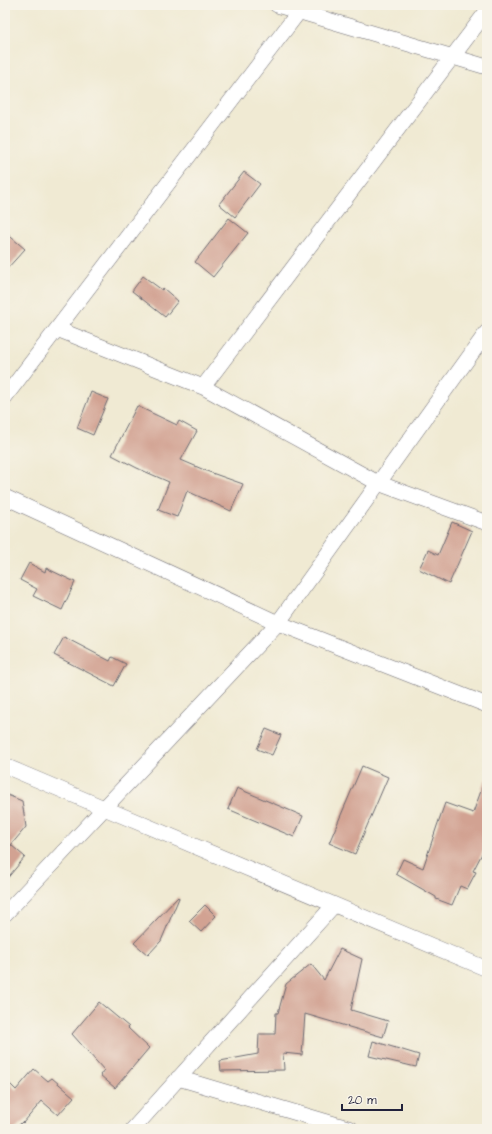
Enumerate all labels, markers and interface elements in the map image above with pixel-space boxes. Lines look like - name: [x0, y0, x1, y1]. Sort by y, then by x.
- scale bar: [342, 1086, 402, 1112]
- text: 20 m: [348, 1092, 377, 1109]

